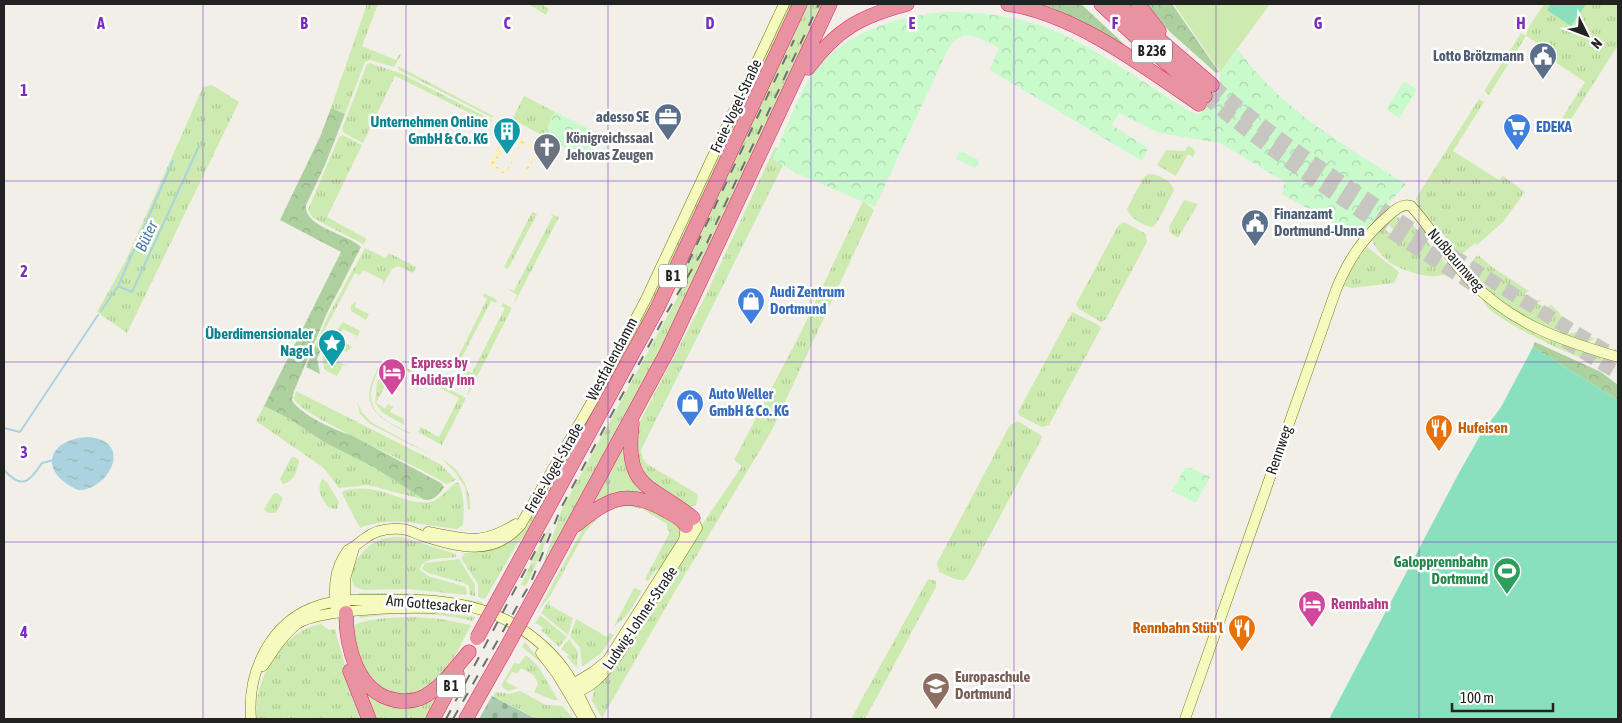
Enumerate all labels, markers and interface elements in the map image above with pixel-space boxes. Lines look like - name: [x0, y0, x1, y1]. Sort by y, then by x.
- north arrow: [1562, 10, 1612, 60]
- text: A: [96, 14, 105, 32]
- text: B: [300, 14, 308, 32]
- text: C: [503, 14, 511, 32]
- text: D: [706, 14, 715, 32]
- text: E: [909, 14, 916, 32]
- text: F: [1112, 14, 1119, 32]
- text: G: [1314, 14, 1323, 32]
- text: H: [1516, 14, 1526, 32]
- text: N: [1588, 35, 1605, 52]
- road number: B 236: [1132, 40, 1172, 62]
- public building icon: Lotto Brötzmann: [1528, 41, 1558, 80]
- place label: Lotto Brötzmann: [1433, 47, 1524, 64]
- street label: Freie-Vogel-Straße: [706, 56, 765, 155]
- text: 1: [20, 81, 28, 99]
- office icon: adesso SE: [653, 102, 683, 141]
- place label: adesso SE: [596, 108, 650, 125]
- supermarket icon: EDEKA: [1502, 112, 1532, 151]
- place label: Unternehmen Online GmbH & Co. KG: [371, 113, 488, 147]
- building icon: Unternehmen Online GmbH & Co. KG: [492, 116, 522, 155]
- place label: EDEKA: [1536, 118, 1573, 135]
- place label: Königreichssaal Jehovas Zeugen: [565, 129, 654, 163]
- church icon: Königreichssaal Jehovas Zeugen: [532, 132, 562, 171]
- place label: Finanzamt Dortmund-Unna: [1274, 205, 1365, 239]
- public building icon: Finanzamt Dortmund-Unna: [1240, 208, 1270, 247]
- water label: Büter: [131, 217, 161, 254]
- street label: Nußbaumweg: [1425, 225, 1489, 295]
- text: 2: [20, 262, 28, 280]
- road number: B 1: [659, 264, 687, 288]
- place label: Audi Zentrum Dortmund: [769, 283, 845, 317]
- shop icon: Audi Zentrum Dortmund: [736, 286, 766, 325]
- street label: Westfalendamm: [583, 314, 641, 403]
- place label: Überdimensionaler Nagel: [205, 325, 314, 359]
- place icon: Überdimensionaler Nagel: [317, 328, 347, 367]
- place label: Express by Holiday Inn: [411, 354, 475, 388]
- hotel icon: Express by Holiday Inn: [377, 357, 407, 396]
- place label: Auto Weller GmbH & Co. KG: [708, 385, 789, 419]
- shop icon: Auto Weller GmbH & Co. KG: [675, 388, 705, 427]
- restaurant icon: Hufeisen: [1424, 413, 1454, 452]
- place label: Hufeisen: [1458, 419, 1508, 436]
- street label: Freie-Vogel-Straße: [521, 420, 586, 516]
- street label: Rennweg: [1262, 422, 1295, 477]
- text: 3: [20, 443, 28, 461]
- place label: Galopprennbahn Dortmund: [1394, 553, 1488, 587]
- sports icon: Galopprennbahn Dortmund: [1492, 556, 1522, 595]
- street label: Ludwig-Lohner-Straße: [599, 563, 680, 673]
- hotel icon: Rennbahn: [1297, 589, 1327, 628]
- street label: Am Gottesacker: [386, 591, 473, 616]
- place label: Rennbahn: [1331, 595, 1389, 612]
- restaurant icon: Rennbahn Stüb'l: [1227, 613, 1257, 652]
- place label: Rennbahn Stüb'l: [1133, 619, 1224, 636]
- text: 4: [19, 623, 28, 641]
- place label: Europaschule Dortmund: [955, 668, 1030, 702]
- school or university icon: Europaschule Dortmund: [921, 671, 951, 710]
- road number: B 1: [437, 674, 465, 698]
- scale bar: [1452, 680, 1553, 712]
- text: 100 m: [1460, 689, 1494, 706]

